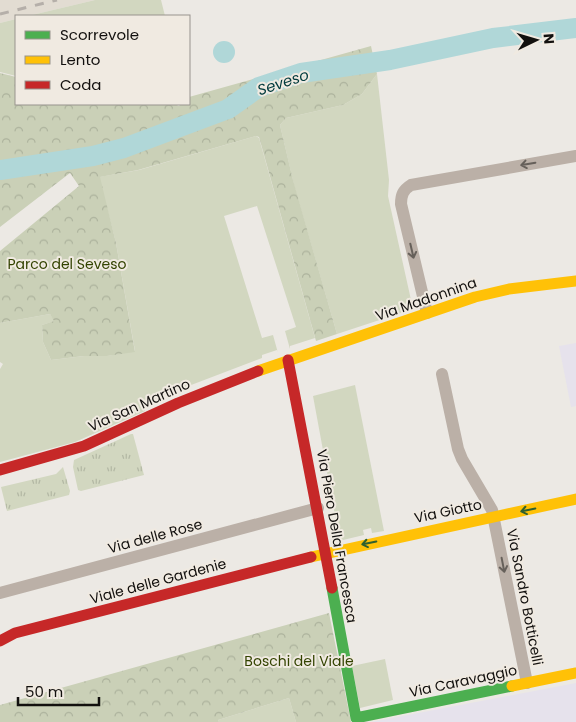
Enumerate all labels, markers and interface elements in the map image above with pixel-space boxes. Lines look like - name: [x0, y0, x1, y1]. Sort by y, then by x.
- legend: [15, 15, 190, 105]
- north arrow: [511, 15, 561, 65]
- text: Scorrevole: [60, 24, 139, 45]
- text: N: [539, 33, 559, 45]
- text: Lento: [60, 49, 100, 70]
- water label: Seveso: [254, 64, 312, 100]
- text: Coda: [60, 74, 101, 95]
- one-way arrow: [520, 160, 536, 170]
- one-way arrow: [408, 242, 417, 258]
- park label: Parco del Seveso: [7, 254, 127, 274]
- street label: Via Madonnina: [373, 272, 479, 326]
- street label: Via San Martino: [85, 374, 193, 436]
- street label: Via Piero Della Francesca: [312, 448, 362, 624]
- street label: Via Giotto: [412, 494, 484, 528]
- one-way arrow: [521, 505, 537, 515]
- street label: Via delle Rose: [106, 514, 205, 558]
- street label: Via Sandro Botticelli: [502, 527, 548, 667]
- one-way arrow: [362, 539, 378, 548]
- street label: Viale delle Gardenie: [88, 553, 229, 609]
- one-way arrow: [499, 556, 509, 572]
- park label: Boschi del Viale: [244, 651, 354, 671]
- street label: Via Caravaggio: [407, 660, 519, 702]
- scale bar: [18, 674, 99, 706]
- text: 50 m: [25, 681, 63, 702]

